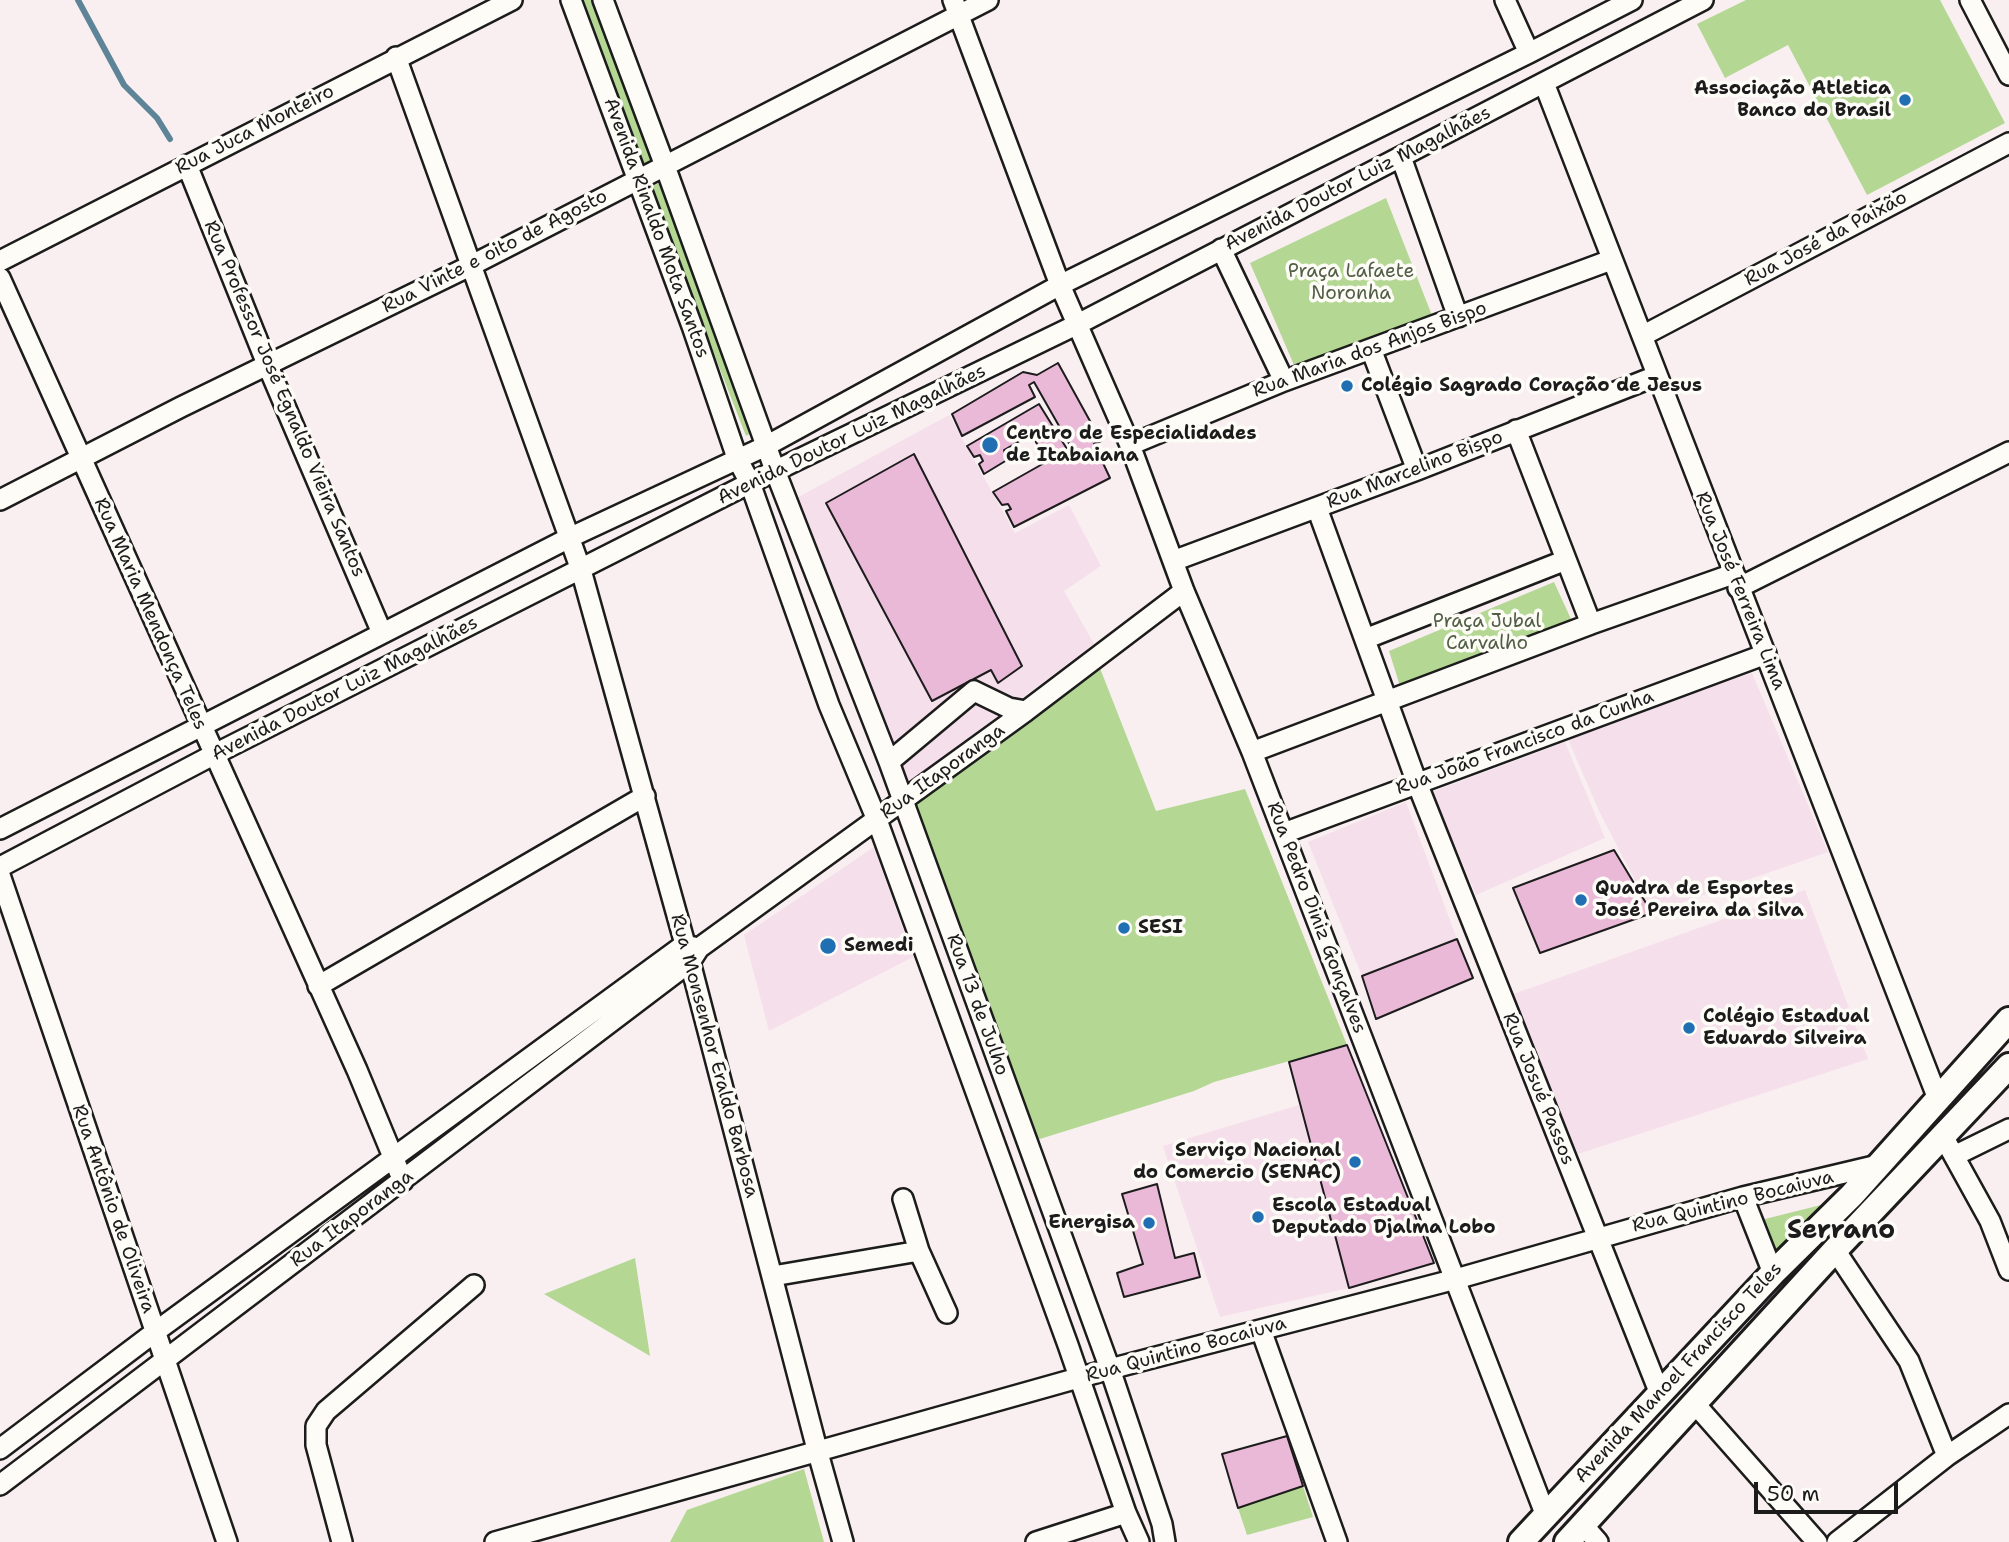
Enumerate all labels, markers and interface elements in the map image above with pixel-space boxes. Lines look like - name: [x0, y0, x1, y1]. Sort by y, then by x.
- place label: Associação Atletica Banco do Brasil: [1694, 78, 1891, 122]
- street label: Rua Juca Monteiro: [172, 80, 338, 180]
- marker: Associação Atletica Banco do Brasil: [1897, 92, 1913, 108]
- street label: Avenida Rinaldo Mota Santos: [598, 95, 714, 361]
- street label: Avenida Doutor Luiz Magalhães: [1221, 102, 1495, 256]
- street label: Rua Vinte e oito de Agosto: [379, 185, 611, 319]
- street label: Rua José da Paixão: [1741, 186, 1911, 292]
- street label: Rua Professor José Egnaldo Vieira Santos: [198, 217, 370, 581]
- park label: Praça Lafaete Noronha: [1288, 261, 1414, 305]
- street label: Rua Maria dos Anjos Bispo: [1250, 297, 1490, 403]
- street label: Avenida Doutor Luiz Magalhães: [714, 360, 990, 510]
- place label: Colégio Sagrado Coração de Jesus: [1361, 375, 1702, 397]
- marker: Colégio Sagrado Coração de Jesus: [1339, 378, 1355, 394]
- place label: Centro de Especialidades de Itabaiana: [1006, 423, 1256, 467]
- street label: Rua Marcelino Bispo: [1324, 426, 1506, 514]
- marker: Centro de Especialidades de Itabaiana: [980, 435, 1000, 455]
- street label: Rua José Ferreira Lima: [1690, 489, 1790, 693]
- street label: Rua Maria Mendonça Teles: [88, 495, 212, 733]
- park label: Praça Jubal Carvalho: [1433, 611, 1541, 655]
- street label: Avenida Doutor Luiz Magalhães: [208, 612, 482, 766]
- street label: Rua João Francisco da Cunha: [1393, 686, 1657, 800]
- street label: Rua Itaporanga: [876, 719, 1010, 825]
- street label: Rua Pedro Diniz Gonçalves: [1261, 799, 1371, 1037]
- place label: Quadra de Esportes José Pereira da Silva: [1595, 878, 1804, 922]
- marker: Quadra de Esportes José Pereira da Silva: [1573, 892, 1589, 908]
- street label: Rua Monsenhor Eraldo Barbosa: [665, 912, 763, 1200]
- place label: SESI: [1138, 917, 1183, 939]
- marker: SESI: [1116, 920, 1132, 936]
- street label: Rua 13 de Julho: [941, 931, 1013, 1079]
- place label: Semedi: [844, 935, 914, 957]
- marker: Semedi: [818, 936, 838, 956]
- place label: Colégio Estadual Eduardo Silveira: [1703, 1006, 1869, 1050]
- street label: Rua Josué Passos: [1497, 1010, 1579, 1168]
- marker: Colégio Estadual Eduardo Silveira: [1681, 1020, 1697, 1036]
- street label: Rua Antônio de Oliveira: [67, 1102, 159, 1316]
- place label: Serviço Nacional do Comercio (SENAC): [1133, 1140, 1341, 1184]
- marker: Serviço Nacional do Comercio (SENAC): [1347, 1154, 1363, 1170]
- street label: Rua Itaporanga: [286, 1165, 418, 1273]
- street label: Rua Quintino Bocaiuva: [1630, 1166, 1836, 1238]
- place label: Escola Estadual Deputado Djalma Lobo: [1272, 1195, 1496, 1239]
- marker: Escola Estadual Deputado Djalma Lobo: [1250, 1209, 1266, 1225]
- place label: Energisa: [1048, 1212, 1135, 1234]
- marker: Energisa: [1141, 1215, 1157, 1231]
- district label: Serrano: [1787, 1215, 1895, 1247]
- street label: Avenida Manoel Francisco Teles: [1571, 1258, 1787, 1488]
- street label: Rua Quintino Bocaiuva: [1083, 1312, 1289, 1388]
- scale bar: [1757, 1468, 1900, 1512]
- text: 50 m: [1767, 1480, 1820, 1508]

